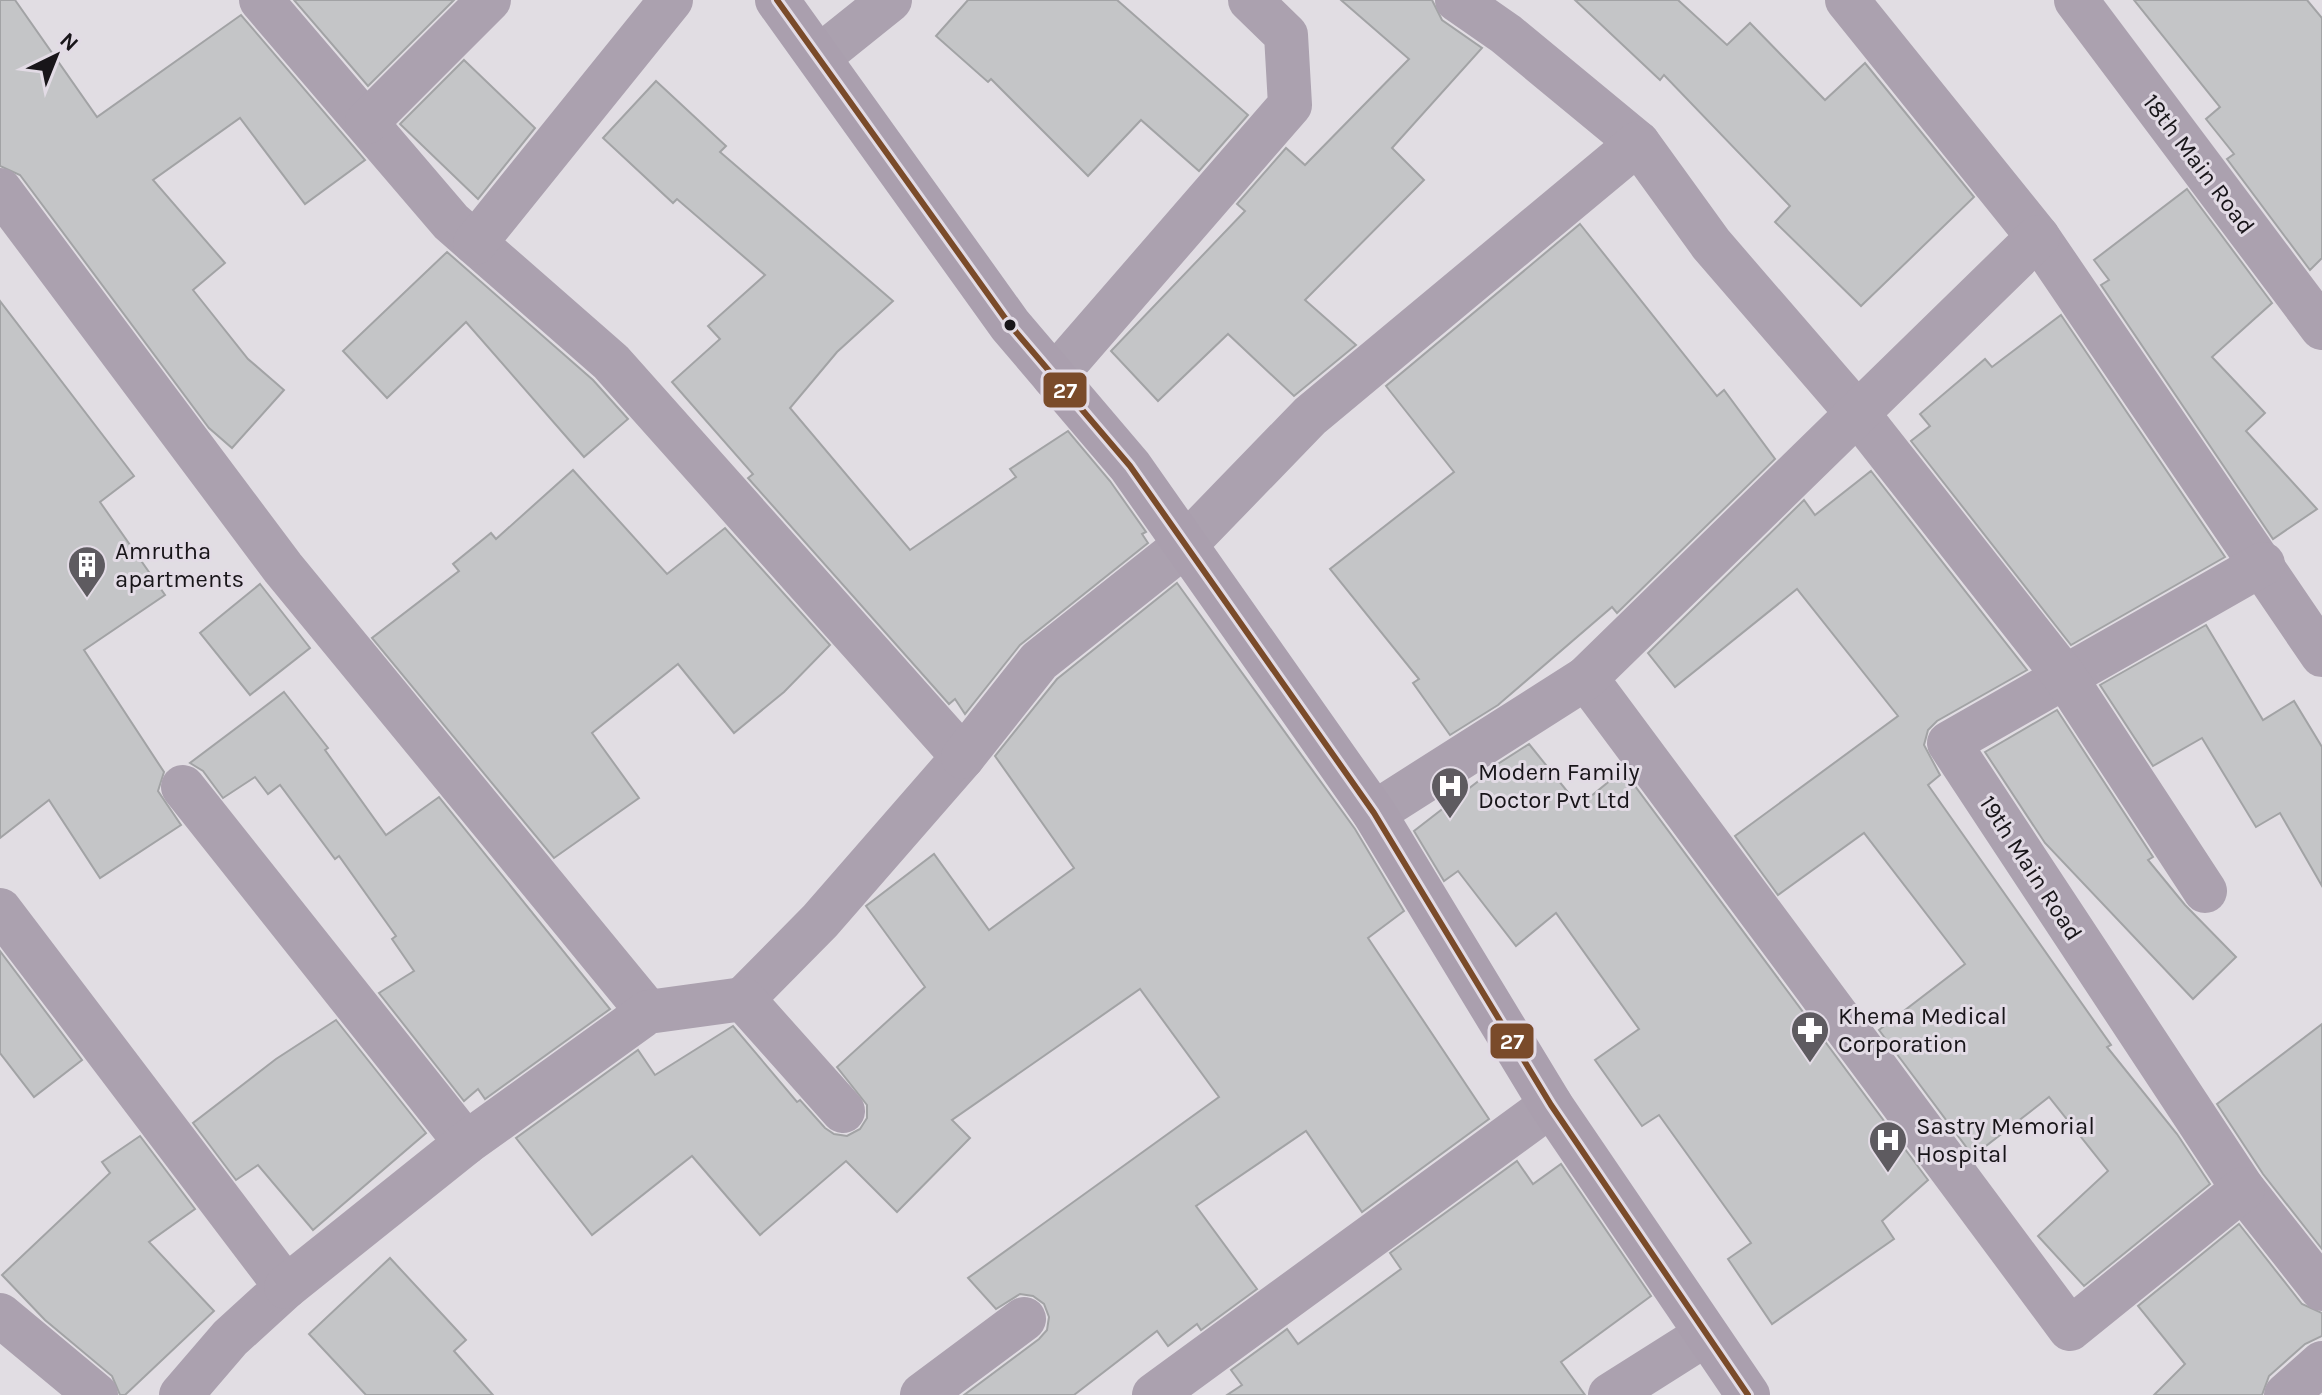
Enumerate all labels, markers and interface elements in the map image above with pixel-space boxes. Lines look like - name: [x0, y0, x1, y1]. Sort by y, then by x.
- north arrow: [16, 16, 96, 96]
- text: N: [54, 27, 84, 57]
- street label: 18th Main Road: [2137, 88, 2261, 240]
- unlabelled marker: [1002, 317, 1018, 333]
- line badge: 27: [1042, 371, 1088, 409]
- text: 27: [1053, 378, 1077, 404]
- place label: Amrutha apartments: [115, 537, 244, 593]
- building icon: Amrutha apartments: [66, 544, 108, 599]
- place label: Modern Family Doctor Pvt Ltd: [1478, 758, 1640, 814]
- hospital icon: Modern Family Doctor Pvt Ltd: [1429, 765, 1471, 820]
- street label: 19th Main Road: [1974, 790, 2088, 946]
- place label: Khema Medical Corporation: [1838, 1002, 2007, 1058]
- pharmacy icon: Khema Medical Corporation: [1789, 1009, 1831, 1064]
- line badge: 27: [1489, 1022, 1535, 1060]
- text: 27: [1500, 1029, 1524, 1055]
- place label: Sastry Memorial Hospital: [1916, 1112, 2095, 1168]
- hospital icon: Sastry Memorial Hospital: [1867, 1119, 1909, 1174]

